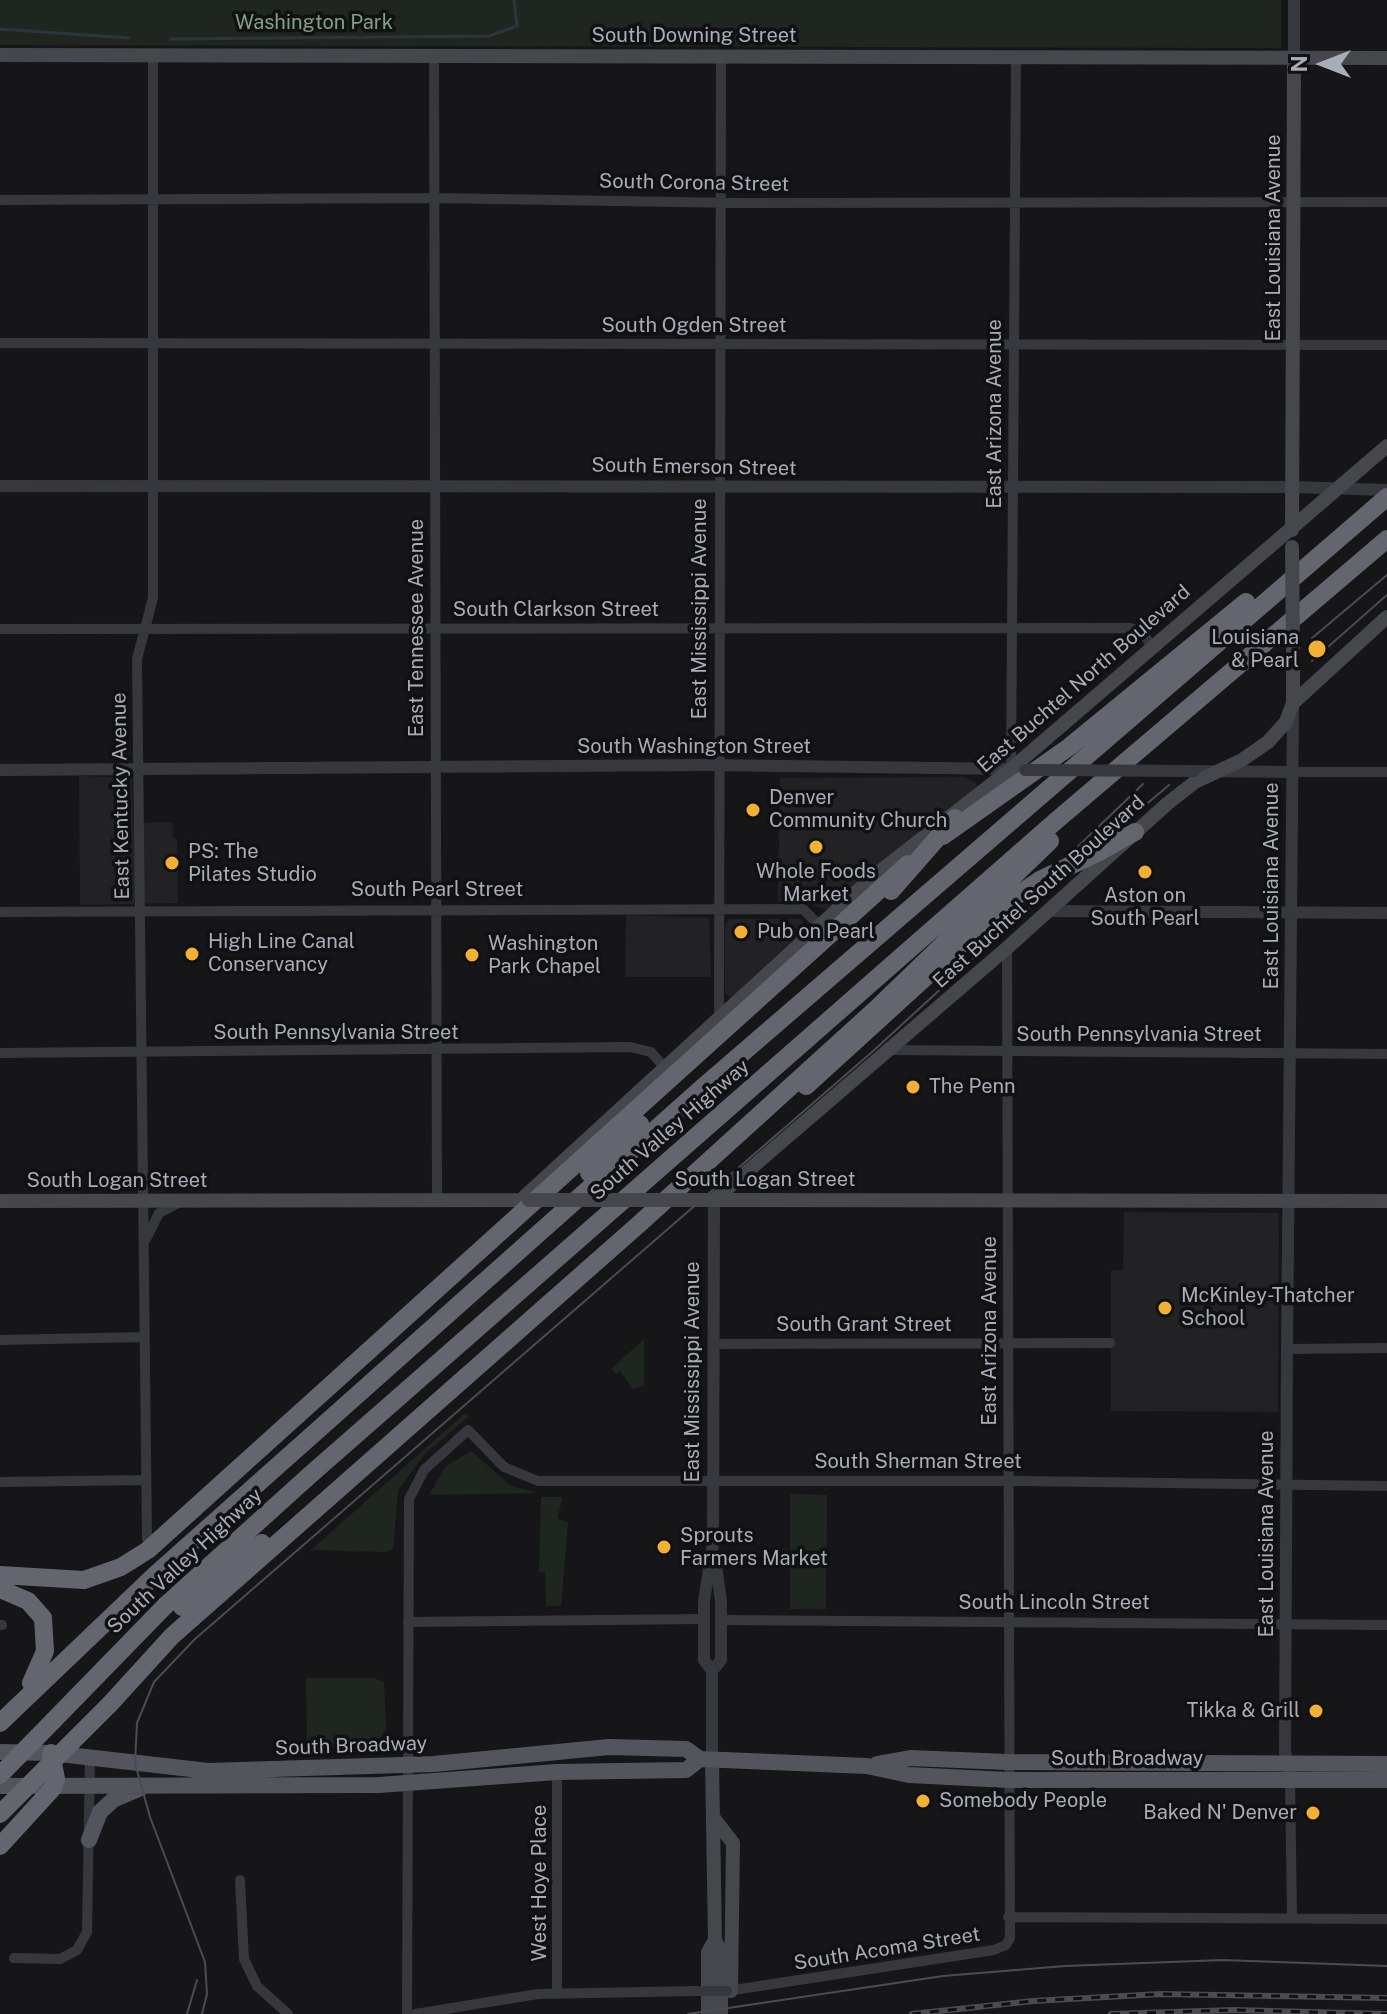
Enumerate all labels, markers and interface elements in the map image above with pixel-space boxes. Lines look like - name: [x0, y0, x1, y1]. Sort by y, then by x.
- park label: Washington Park: [235, 11, 393, 35]
- street label: South Downing Street: [592, 24, 796, 48]
- north arrow: [1283, 24, 1363, 104]
- text: N: [1286, 55, 1312, 73]
- street label: East Louisiana Avenue: [1262, 134, 1286, 342]
- street label: South Corona Street: [599, 169, 789, 197]
- street label: South Ogden Street: [601, 314, 787, 338]
- street label: East Arizona Avenue: [983, 319, 1007, 509]
- street label: South Emerson Street: [591, 453, 797, 481]
- street label: East Mississippi Avenue: [688, 498, 712, 720]
- street label: East Tennessee Avenue: [405, 519, 429, 737]
- street label: East Buchtel North Boulevard: [973, 580, 1195, 778]
- street label: South Clarkson Street: [453, 598, 659, 622]
- place label: Louisiana & Pearl: [1211, 626, 1299, 673]
- marker: Louisiana & Pearl: [1306, 638, 1328, 660]
- street label: East Kentucky Avenue: [107, 692, 135, 900]
- street label: South Washington Street: [577, 735, 811, 759]
- street label: East Louisiana Avenue: [1260, 782, 1284, 990]
- place label: Denver Community Church: [769, 786, 947, 833]
- street label: East Buchtel South Boulevard: [928, 791, 1150, 993]
- marker: Denver Community Church: [744, 801, 762, 819]
- marker: Whole Foods Market: [807, 838, 825, 856]
- place label: PS: The Pilates Studio: [188, 840, 317, 887]
- marker: PS: The Pilates Studio: [163, 854, 181, 872]
- place label: Whole Foods Market: [756, 860, 876, 907]
- marker: Aston on South Pearl: [1136, 863, 1154, 881]
- street label: South Pearl Street: [351, 878, 523, 902]
- place label: Aston on South Pearl: [1090, 884, 1200, 931]
- place label: Pub on Pearl: [757, 920, 875, 944]
- marker: Pub on Pearl: [732, 923, 750, 941]
- place label: High Line Canal Conservancy: [208, 930, 355, 977]
- place label: Washington Park Chapel: [488, 932, 601, 979]
- marker: High Line Canal Conservancy: [183, 945, 201, 963]
- marker: Washington Park Chapel: [463, 946, 481, 964]
- street label: South Pennsylvania Street: [213, 1021, 459, 1045]
- street label: South Pennsylvania Street: [1016, 1023, 1262, 1047]
- street label: South Valley Highway: [586, 1054, 754, 1206]
- place label: The Penn: [929, 1075, 1016, 1099]
- marker: The Penn: [904, 1078, 922, 1096]
- street label: South Logan Street: [675, 1168, 855, 1192]
- street label: South Logan Street: [27, 1169, 207, 1193]
- street label: East Arizona Avenue: [978, 1236, 1002, 1426]
- street label: East Mississippi Avenue: [681, 1261, 705, 1483]
- place label: McKinley-Thatcher School: [1181, 1284, 1355, 1331]
- marker: McKinley-Thatcher School: [1156, 1299, 1174, 1317]
- street label: South Grant Street: [776, 1313, 952, 1337]
- street label: East Louisiana Avenue: [1255, 1430, 1279, 1638]
- street label: South Sherman Street: [814, 1450, 1022, 1474]
- street label: South Valley Highway: [103, 1483, 267, 1639]
- place label: Sprouts Farmers Market: [680, 1524, 828, 1571]
- marker: Sprouts Farmers Market: [655, 1538, 673, 1556]
- street label: South Lincoln Street: [958, 1591, 1150, 1615]
- place label: Tikka & Grill: [1187, 1699, 1300, 1723]
- marker: Tikka & Grill: [1307, 1702, 1325, 1720]
- street label: South Broadway: [274, 1731, 428, 1761]
- street label: South Broadway: [1051, 1747, 1203, 1771]
- place label: Somebody People: [939, 1789, 1107, 1813]
- marker: Somebody People: [914, 1792, 932, 1810]
- place label: Baked N' Denver: [1143, 1801, 1297, 1825]
- marker: Baked N' Denver: [1304, 1804, 1322, 1822]
- street label: West Hoye Place: [528, 1805, 552, 1961]
- street label: South Acoma Street: [792, 1922, 982, 1976]

